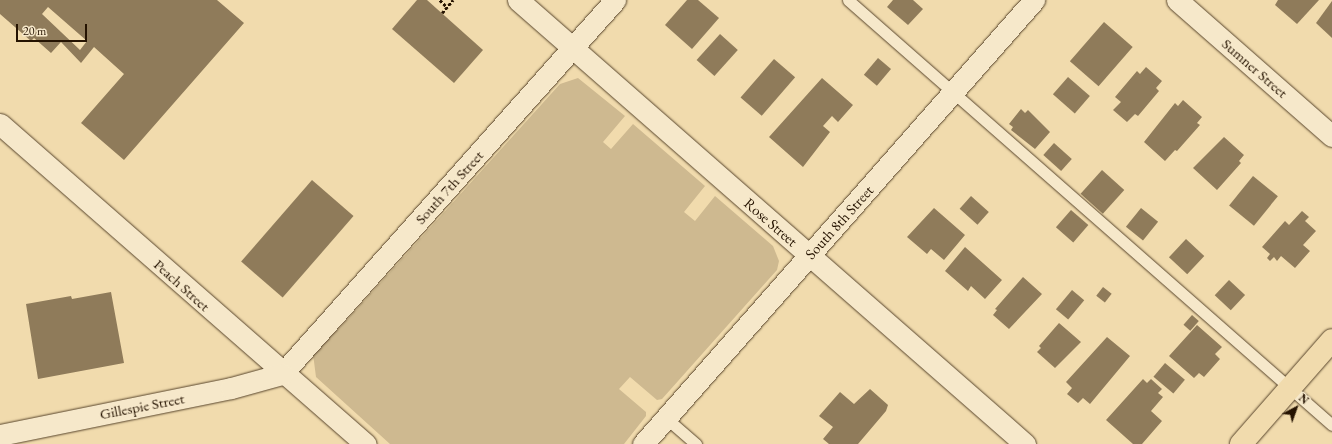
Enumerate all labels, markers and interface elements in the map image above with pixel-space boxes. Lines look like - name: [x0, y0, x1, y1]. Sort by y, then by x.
- scale bar: [18, 16, 89, 42]
- text: 20 m: [23, 23, 46, 39]
- street label: Sumner Street: [1218, 35, 1292, 101]
- street label: South 7th Street: [411, 146, 487, 228]
- street label: South 8th Street: [801, 181, 877, 263]
- street label: Rose Street: [741, 194, 801, 250]
- street label: Peach Street: [150, 255, 214, 315]
- north arrow: [1276, 388, 1316, 428]
- street label: Gillespie Street: [98, 389, 186, 423]
- text: N: [1296, 391, 1312, 407]

